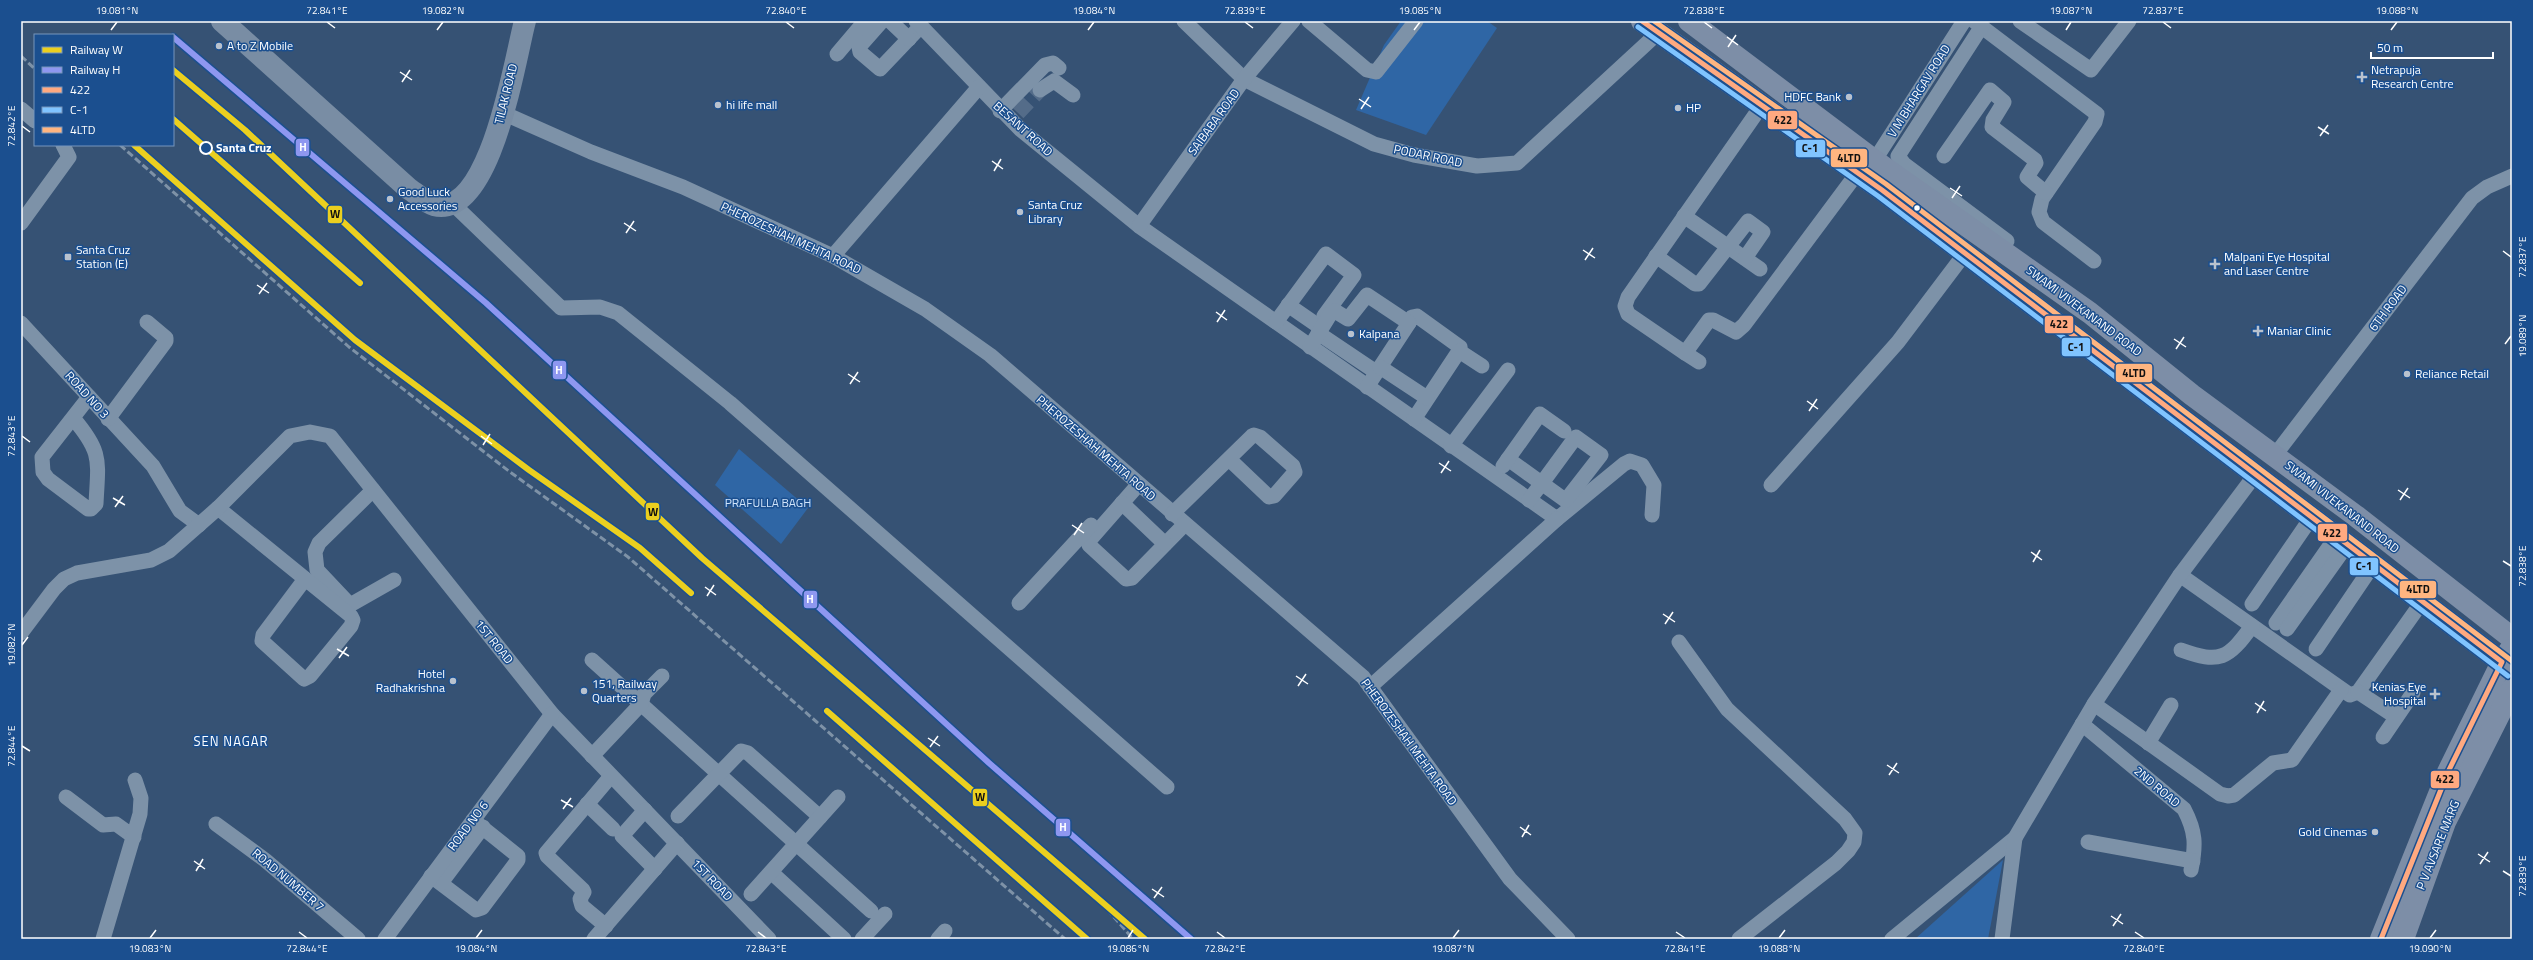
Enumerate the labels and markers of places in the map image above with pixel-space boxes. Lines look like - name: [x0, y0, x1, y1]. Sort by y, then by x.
- place label: A to Z Mobile: [227, 36, 293, 55]
- marker: A to Z Mobile: [214, 41, 224, 51]
- place label: Netrapuja Research Centre: [2371, 60, 2454, 93]
- marker: Netrapuja Research Centre: [2356, 71, 2368, 83]
- place label: HDFC Bank: [1784, 87, 1841, 106]
- marker: HDFC Bank: [1844, 92, 1854, 102]
- place label: hi life mall: [726, 95, 777, 114]
- place label: HP: [1686, 98, 1701, 117]
- marker: hi life mall: [713, 100, 723, 110]
- marker: HP: [1673, 103, 1683, 113]
- place label: Santa Cruz: [216, 138, 272, 157]
- marker: Santa Cruz: [199, 141, 213, 155]
- place label: Good Luck Accessories: [398, 182, 458, 215]
- marker: Good Luck Accessories: [385, 194, 395, 204]
- place label: Santa Cruz Library: [1028, 195, 1082, 228]
- unlabelled marker: [1912, 203, 1922, 213]
- marker: Santa Cruz Library: [1015, 207, 1025, 217]
- place label: Santa Cruz Station (E): [76, 240, 130, 273]
- place label: Malpani Eye Hospital and Laser Centre: [2224, 247, 2330, 280]
- marker: Santa Cruz Station (E): [63, 252, 73, 262]
- marker: Malpani Eye Hospital and Laser Centre: [2209, 258, 2221, 270]
- place label: Maniar Clinic: [2267, 321, 2331, 340]
- place label: Kalpana: [1359, 324, 1399, 343]
- marker: Maniar Clinic: [2252, 325, 2264, 337]
- marker: Kalpana: [1346, 329, 1356, 339]
- place label: Reliance Retail: [2415, 364, 2489, 383]
- marker: Reliance Retail: [2402, 369, 2412, 379]
- place label: Hotel Radhakrishna: [376, 664, 445, 697]
- place label: 151, Railway Quarters: [592, 674, 657, 707]
- marker: Hotel Radhakrishna: [448, 676, 458, 686]
- place label: Kenias Eye Hospital: [2372, 677, 2426, 710]
- marker: 151, Railway Quarters: [579, 686, 589, 696]
- marker: Kenias Eye Hospital: [2429, 688, 2441, 700]
- place label: Gold Cinemas: [2298, 822, 2367, 841]
- marker: Gold Cinemas: [2370, 827, 2380, 837]

